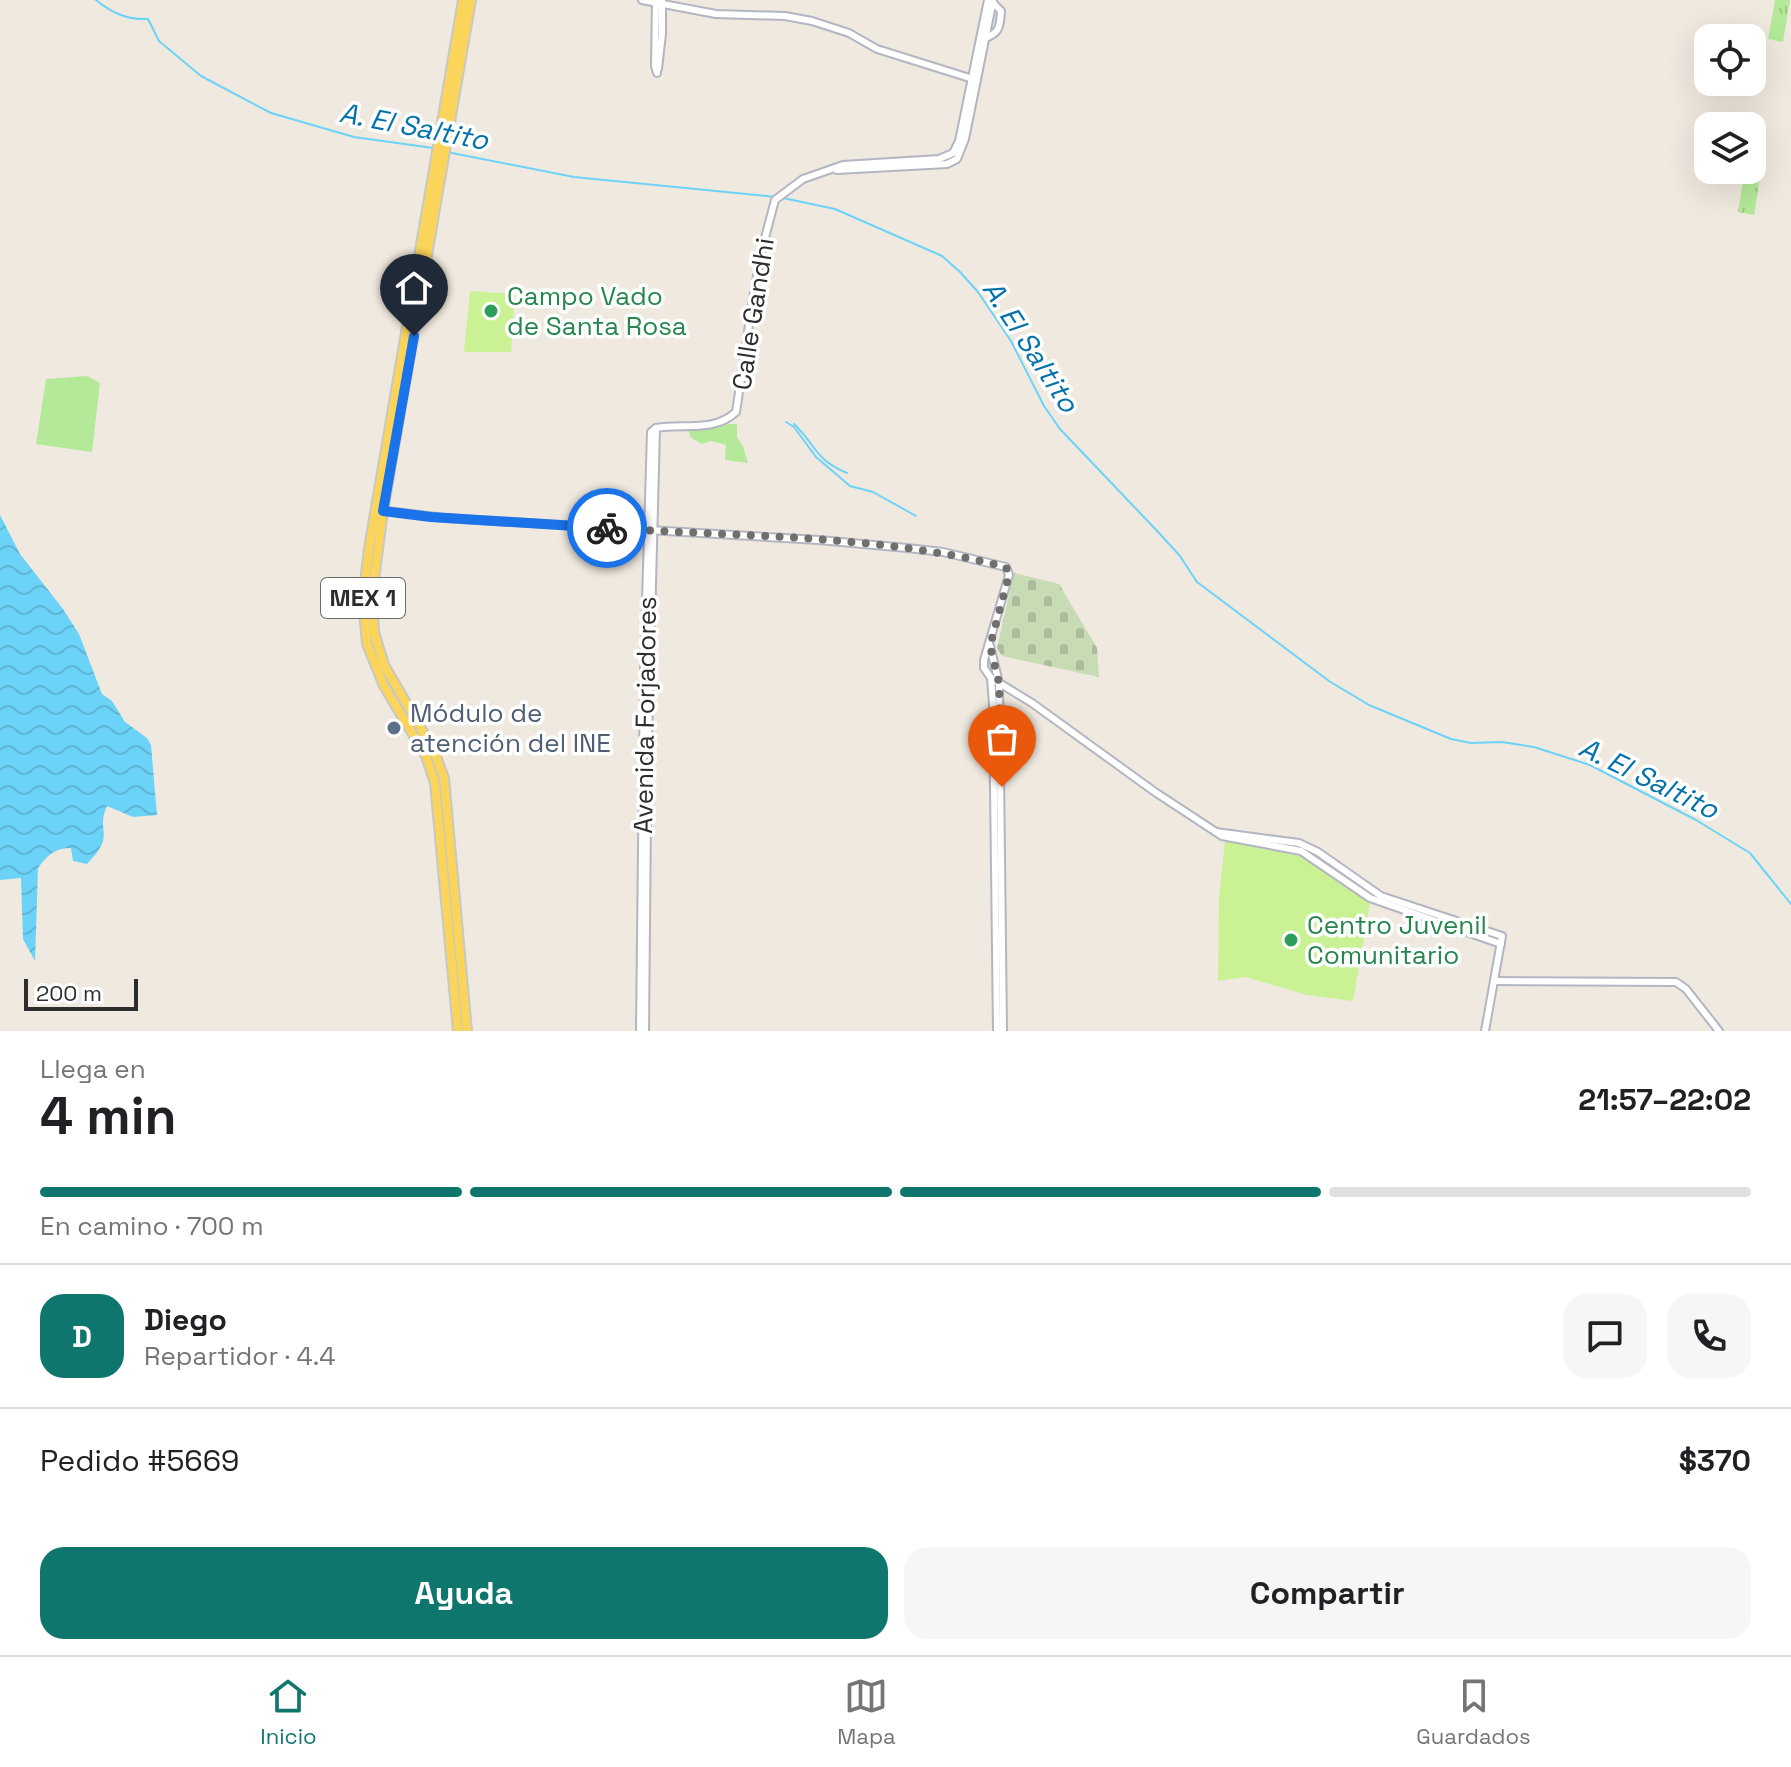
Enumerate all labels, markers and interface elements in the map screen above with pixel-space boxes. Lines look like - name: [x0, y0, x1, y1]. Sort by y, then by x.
- map controls: [1694, 24, 1766, 184]
- button: locate: [1694, 24, 1766, 96]
- water label: A. El Saltito: [337, 94, 492, 158]
- button: layers: [1694, 112, 1766, 184]
- street label: Calle Gandhi: [724, 236, 782, 392]
- pin: [380, 254, 448, 336]
- icon: home: [392, 266, 436, 310]
- water label: A. El Saltito: [975, 273, 1087, 419]
- place label: Campo Vado de Santa Rosa: [507, 279, 687, 343]
- marker: Campo Vado de Santa Rosa: [482, 302, 500, 320]
- courier: [567, 488, 647, 568]
- icon: bike: [585, 506, 629, 550]
- road number: MEX 1: [321, 578, 405, 618]
- street label: Avenida Forjadores: [626, 596, 664, 834]
- place label: Módulo de atención del INE: [410, 696, 611, 760]
- pin: [968, 705, 1036, 787]
- icon: bag: [980, 717, 1024, 761]
- marker: Módulo de atención del INE: [385, 719, 403, 737]
- water label: A. El Saltito: [1574, 729, 1725, 827]
- place label: Centro Juvenil Comunitario: [1307, 908, 1487, 972]
- marker: Centro Juvenil Comunitario: [1282, 931, 1300, 949]
- scale bar: [24, 975, 138, 1011]
- text: 200 m: [36, 979, 102, 1007]
- text: Llega en: [40, 1052, 146, 1086]
- text: 21:57–22:02: [1578, 1080, 1751, 1119]
- text: 4 min: [40, 1083, 177, 1149]
- text: En camino · 700 m: [40, 1209, 264, 1243]
- button: chat: [1563, 1294, 1647, 1378]
- button: phone: [1667, 1294, 1751, 1378]
- text: Diego: [144, 1300, 227, 1339]
- text: D: [72, 1317, 92, 1356]
- text: Repartidor · 4.4: [144, 1339, 336, 1373]
- text: Pedido #5669: [40, 1441, 239, 1480]
- text: $370: [1679, 1441, 1751, 1480]
- button: Ayuda: [40, 1547, 888, 1639]
- button: Compartir: [904, 1547, 1751, 1639]
- tab: Inicio: [260, 1674, 317, 1750]
- tab: Mapa: [837, 1674, 896, 1750]
- tab: Guardados: [1416, 1674, 1531, 1750]

